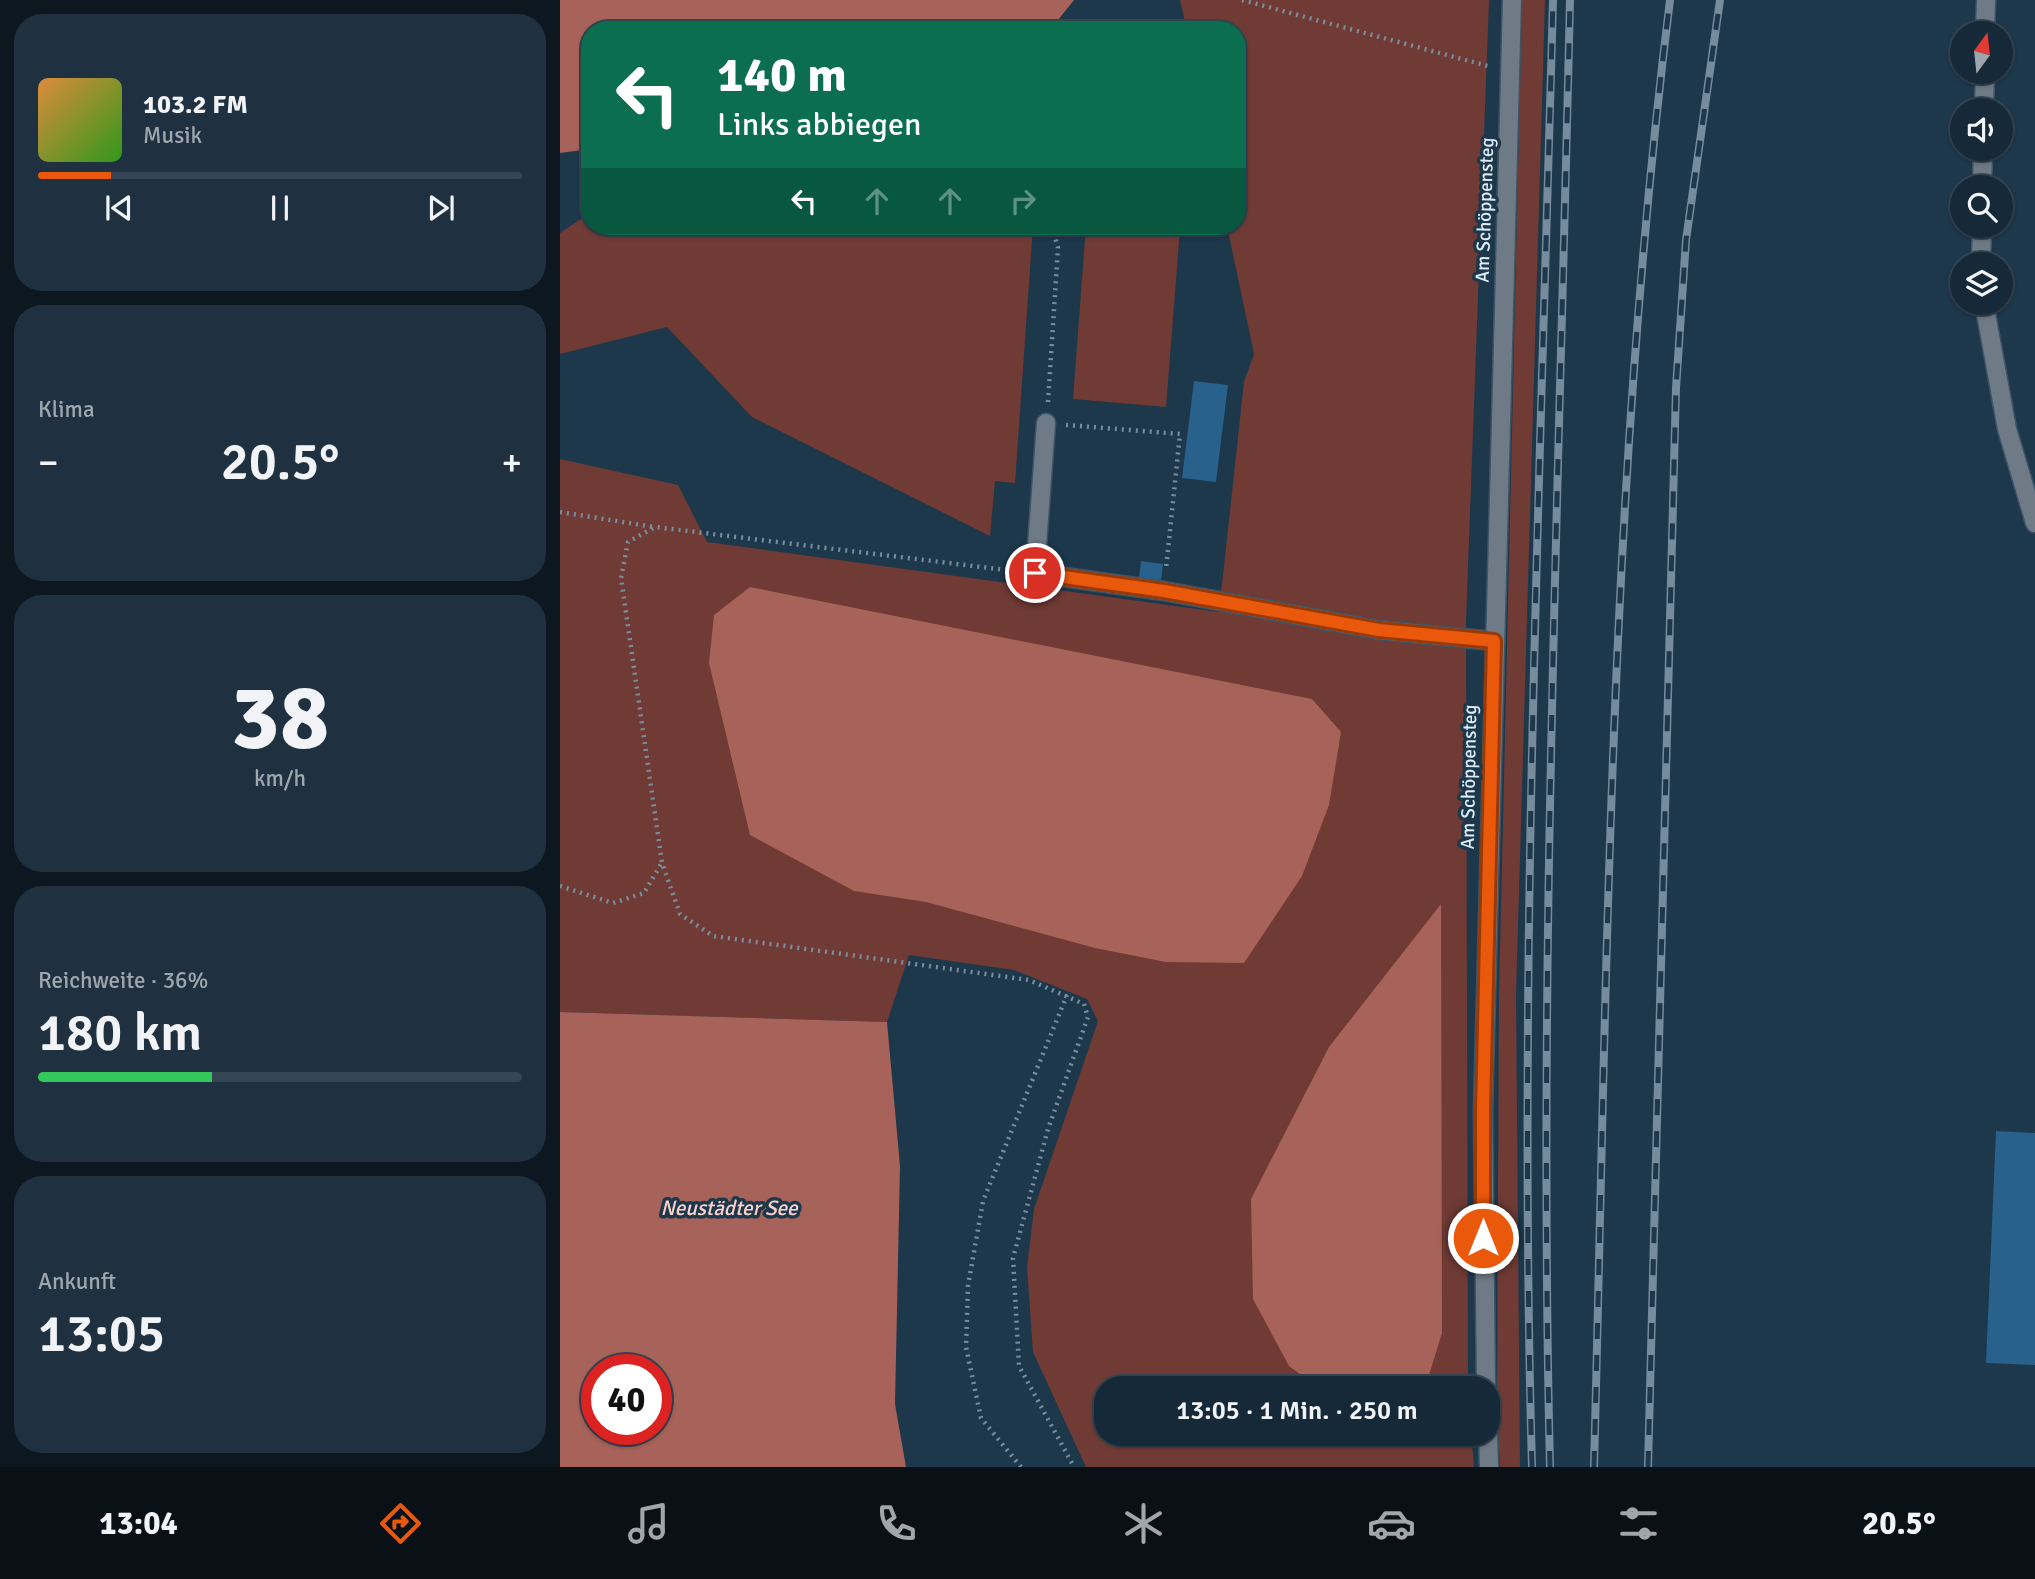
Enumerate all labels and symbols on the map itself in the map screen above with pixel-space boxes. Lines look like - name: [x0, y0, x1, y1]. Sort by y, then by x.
- north arrow: [1950, 21, 2012, 84]
- street label: Am Schöppensteg: [1470, 137, 1500, 283]
- pin: [1005, 543, 1065, 603]
- street label: Am Schöppensteg: [1456, 704, 1482, 850]
- water label: Neustädter See: [660, 1195, 799, 1221]
- position arrow: [1446, 1201, 1520, 1275]
- speed limit sign: 40: [581, 1354, 672, 1445]

